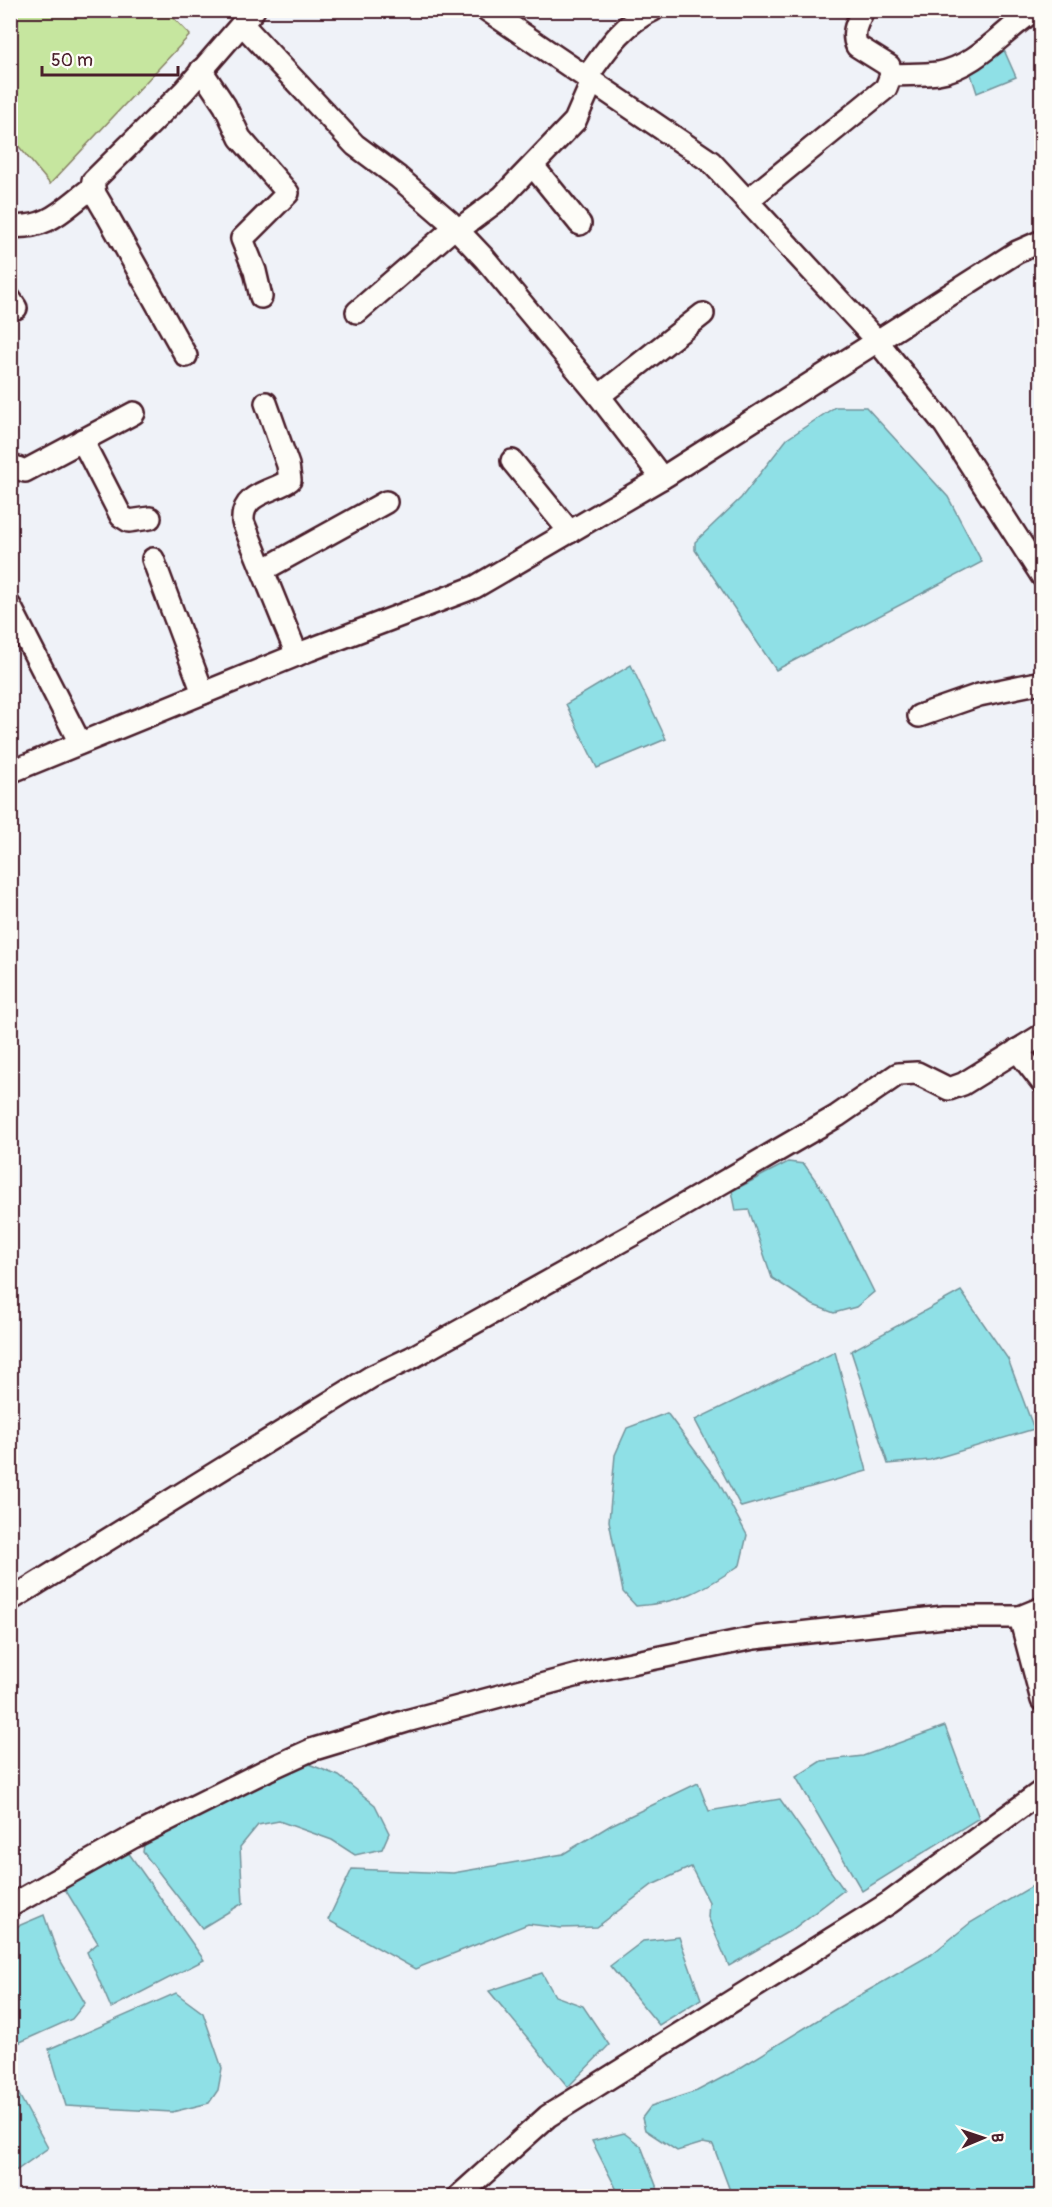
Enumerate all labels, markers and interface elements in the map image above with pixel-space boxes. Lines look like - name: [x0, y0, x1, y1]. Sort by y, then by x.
- scale bar: [42, 39, 178, 77]
- text: 50 m: [51, 49, 93, 72]
- north arrow: [953, 2108, 1013, 2168]
- text: B: [987, 2133, 1007, 2142]

